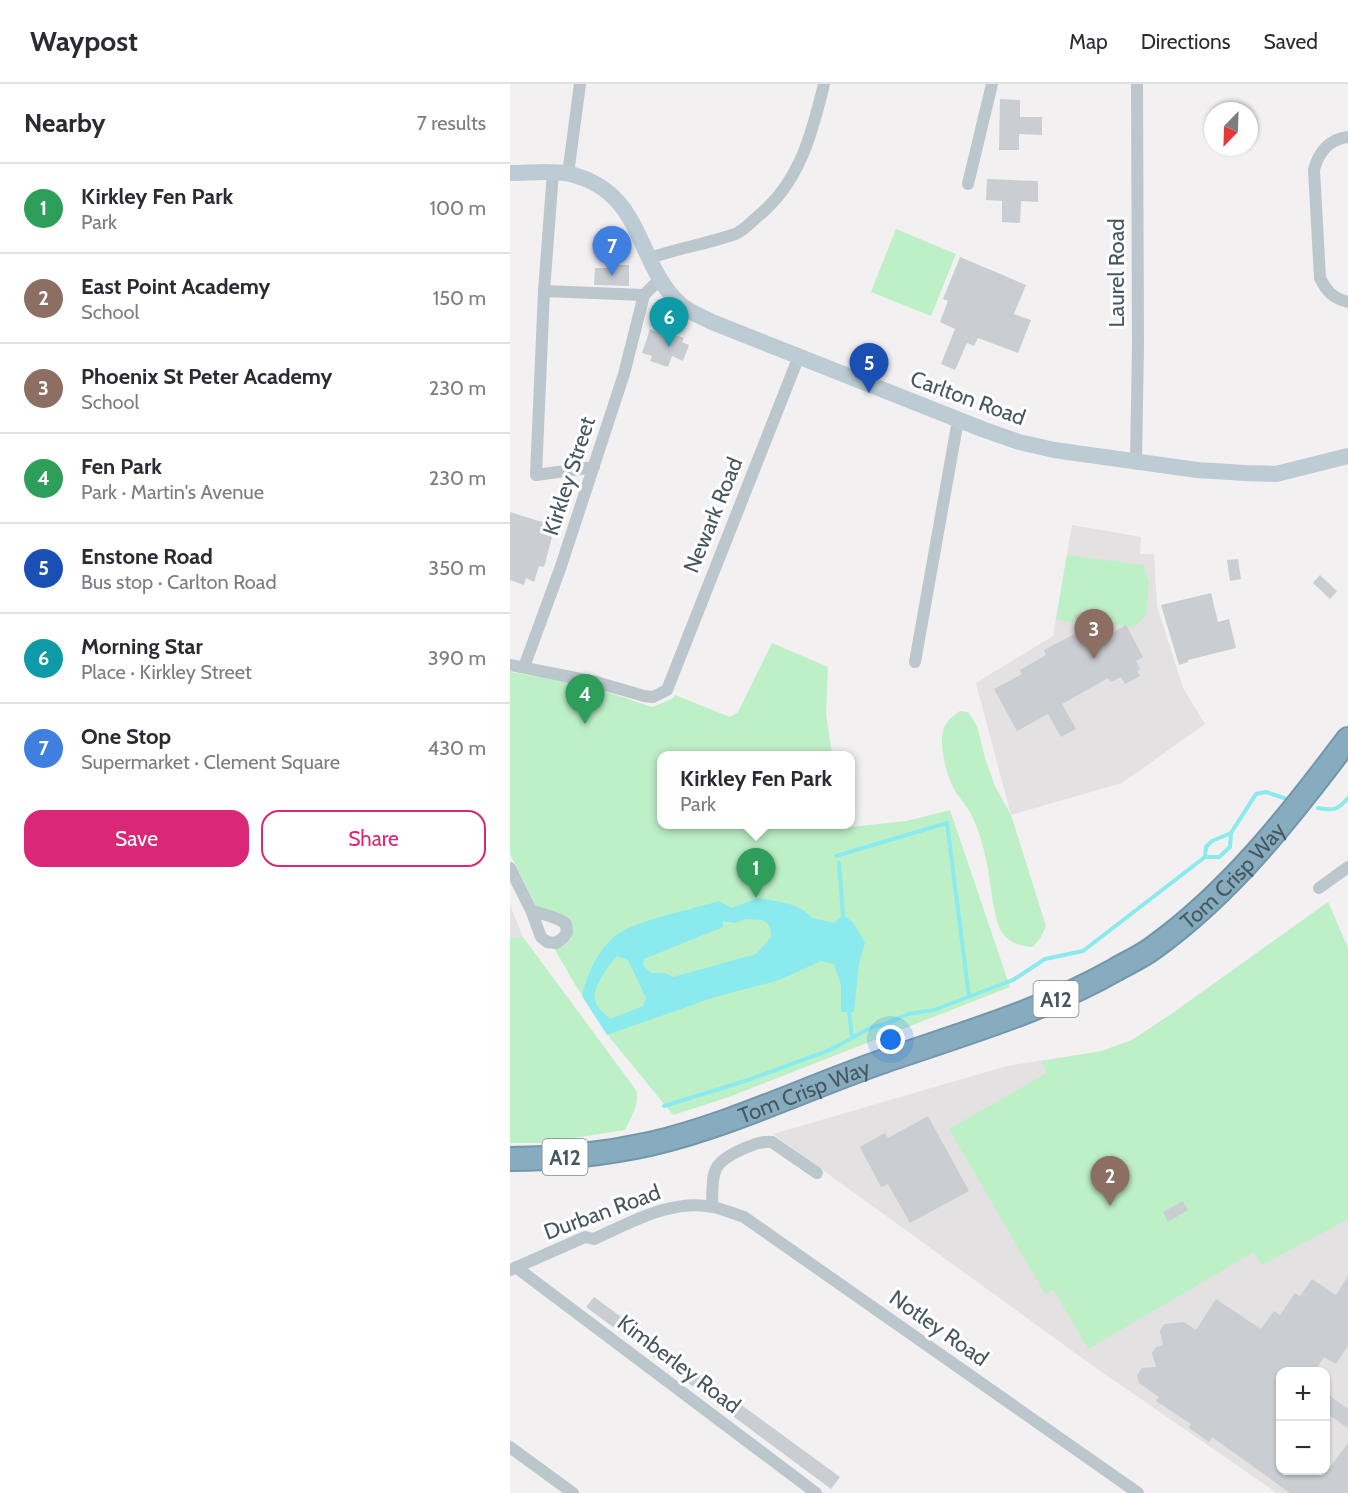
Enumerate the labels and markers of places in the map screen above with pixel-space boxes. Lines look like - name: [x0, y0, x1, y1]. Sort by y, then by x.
- pin: 7: [592, 226, 632, 276]
- pin: 6: [650, 298, 688, 347]
- pin: 5: [850, 344, 888, 393]
- pin: 3: [1074, 610, 1114, 659]
- pin: 4: [566, 674, 604, 724]
- pin: 1: [736, 848, 776, 898]
- pin: 2: [1090, 1156, 1130, 1206]

